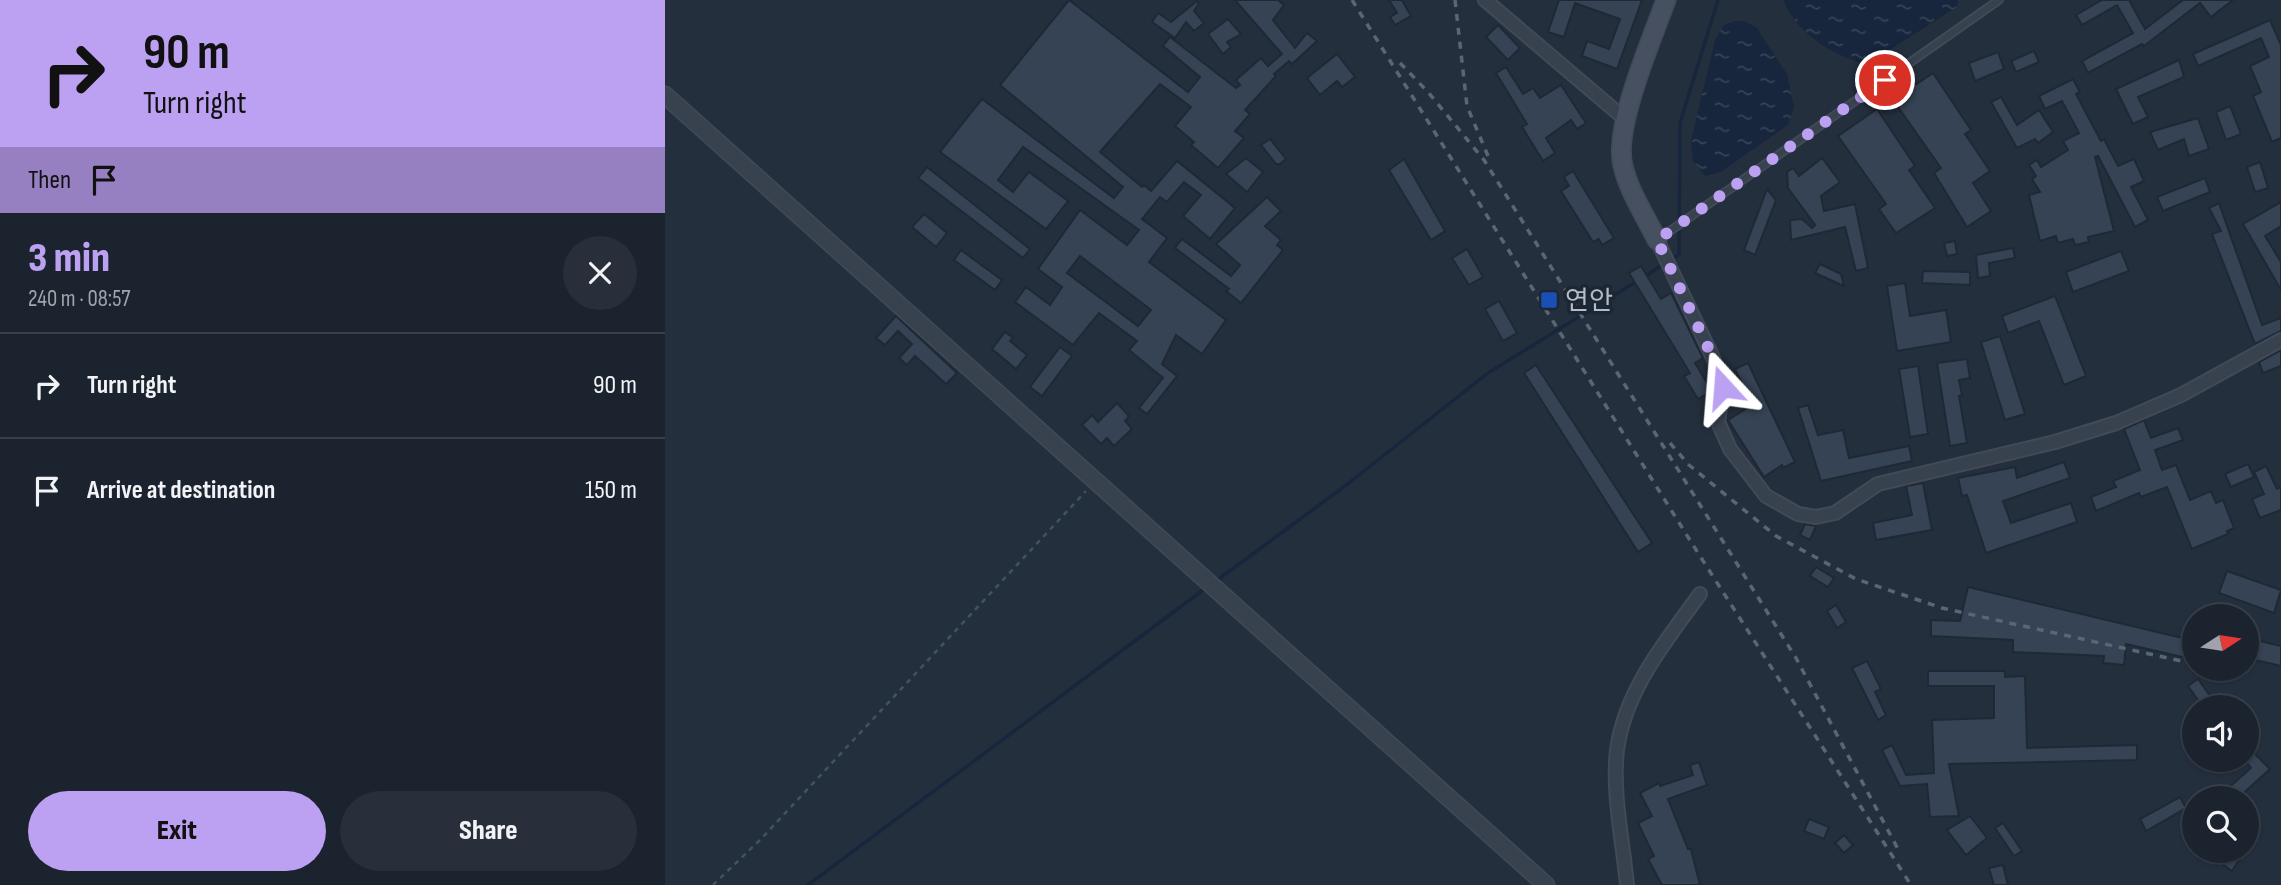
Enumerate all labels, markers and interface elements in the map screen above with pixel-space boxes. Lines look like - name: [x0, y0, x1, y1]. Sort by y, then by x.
- text: 90 m: [143, 24, 230, 83]
- icon: right: [28, 28, 119, 119]
- pin: [1855, 50, 1915, 110]
- icon: arrive: [1866, 61, 1904, 99]
- text: Turn right: [143, 84, 247, 123]
- icon: arrive: [85, 161, 123, 199]
- text: Then: [28, 165, 71, 196]
- text: 3 min: [28, 233, 110, 284]
- button: close: [563, 236, 637, 310]
- text: 240 m · 08:57: [28, 285, 131, 313]
- place label: 연안: [1565, 286, 1613, 317]
- marker: 연안: [1539, 290, 1559, 310]
- position arrow: [1686, 350, 1760, 424]
- icon: right: [28, 367, 66, 405]
- text: Turn right: [87, 370, 176, 401]
- text: 90 m: [593, 370, 637, 401]
- icon: arrive: [28, 472, 66, 510]
- text: Arrive at destination: [87, 475, 275, 506]
- text: 150 m: [585, 475, 637, 506]
- north arrow: [2182, 604, 2259, 681]
- map controls: [2182, 604, 2259, 863]
- button: sound: [2182, 695, 2259, 772]
- button: search: [2182, 786, 2259, 863]
- button: Exit: [28, 791, 326, 871]
- button: Share: [340, 791, 637, 871]

